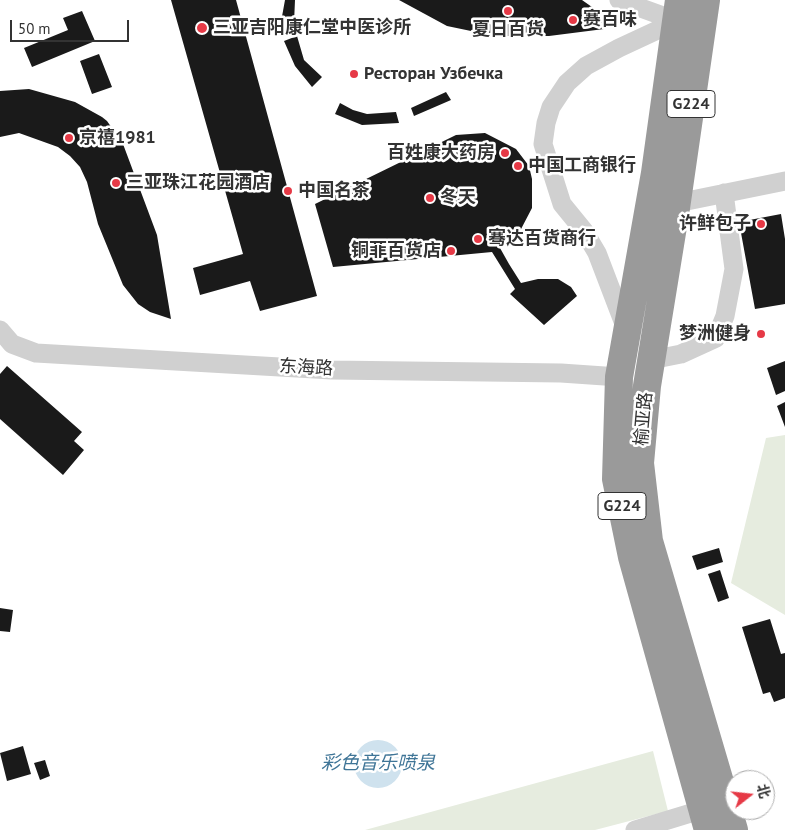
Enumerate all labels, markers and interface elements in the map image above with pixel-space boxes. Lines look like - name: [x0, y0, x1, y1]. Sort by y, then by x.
- marker: 夏日百货: [502, 5, 514, 17]
- place label: 赛百味: [583, 9, 637, 31]
- scale bar: [12, 10, 131, 42]
- marker: 赛百味: [567, 14, 579, 26]
- place label: 三亚吉阳康仁堂中医诊所: [213, 17, 411, 39]
- text: 50 m: [18, 19, 51, 38]
- place label: 夏日百货: [472, 19, 544, 41]
- marker: 三亚吉阳康仁堂中医诊所: [195, 21, 209, 35]
- place label: Ресторан Узбечка: [364, 63, 503, 85]
- marker: Ресторан Узбечка: [348, 68, 360, 80]
- road number: G224: [667, 90, 715, 118]
- place label: 京禧1981: [79, 127, 156, 149]
- marker: 京禧1981: [63, 132, 75, 144]
- place label: 百姓康大药房: [387, 142, 495, 164]
- marker: 百姓康大药房: [499, 147, 511, 159]
- place label: 中国工商银行: [528, 155, 636, 177]
- marker: 中国工商银行: [512, 160, 524, 172]
- place label: 三亚珠江花园酒店: [126, 172, 270, 194]
- marker: 三亚珠江花园酒店: [110, 177, 122, 189]
- place label: 中国名茶: [298, 180, 370, 202]
- marker: 中国名茶: [282, 185, 294, 197]
- place label: 冬天: [440, 187, 476, 209]
- marker: 冬天: [424, 192, 436, 204]
- place label: 许鲜包子: [679, 213, 751, 235]
- marker: 许鲜包子: [755, 218, 767, 230]
- place label: 骞达百货商行: [488, 228, 596, 250]
- marker: 骞达百货商行: [472, 233, 484, 245]
- place label: 铜菲百货店: [351, 240, 441, 262]
- marker: 铜菲百货店: [445, 245, 457, 257]
- place label: 梦洲健身: [679, 323, 751, 345]
- marker: 梦洲健身: [755, 328, 767, 340]
- street label: 东海路: [278, 356, 334, 380]
- street label: 榆亚路: [631, 391, 657, 447]
- road number: G224: [598, 492, 646, 520]
- water label: 彩色音乐喷泉: [321, 753, 435, 775]
- north arrow: [725, 770, 775, 820]
- text: 北: [753, 782, 774, 800]

